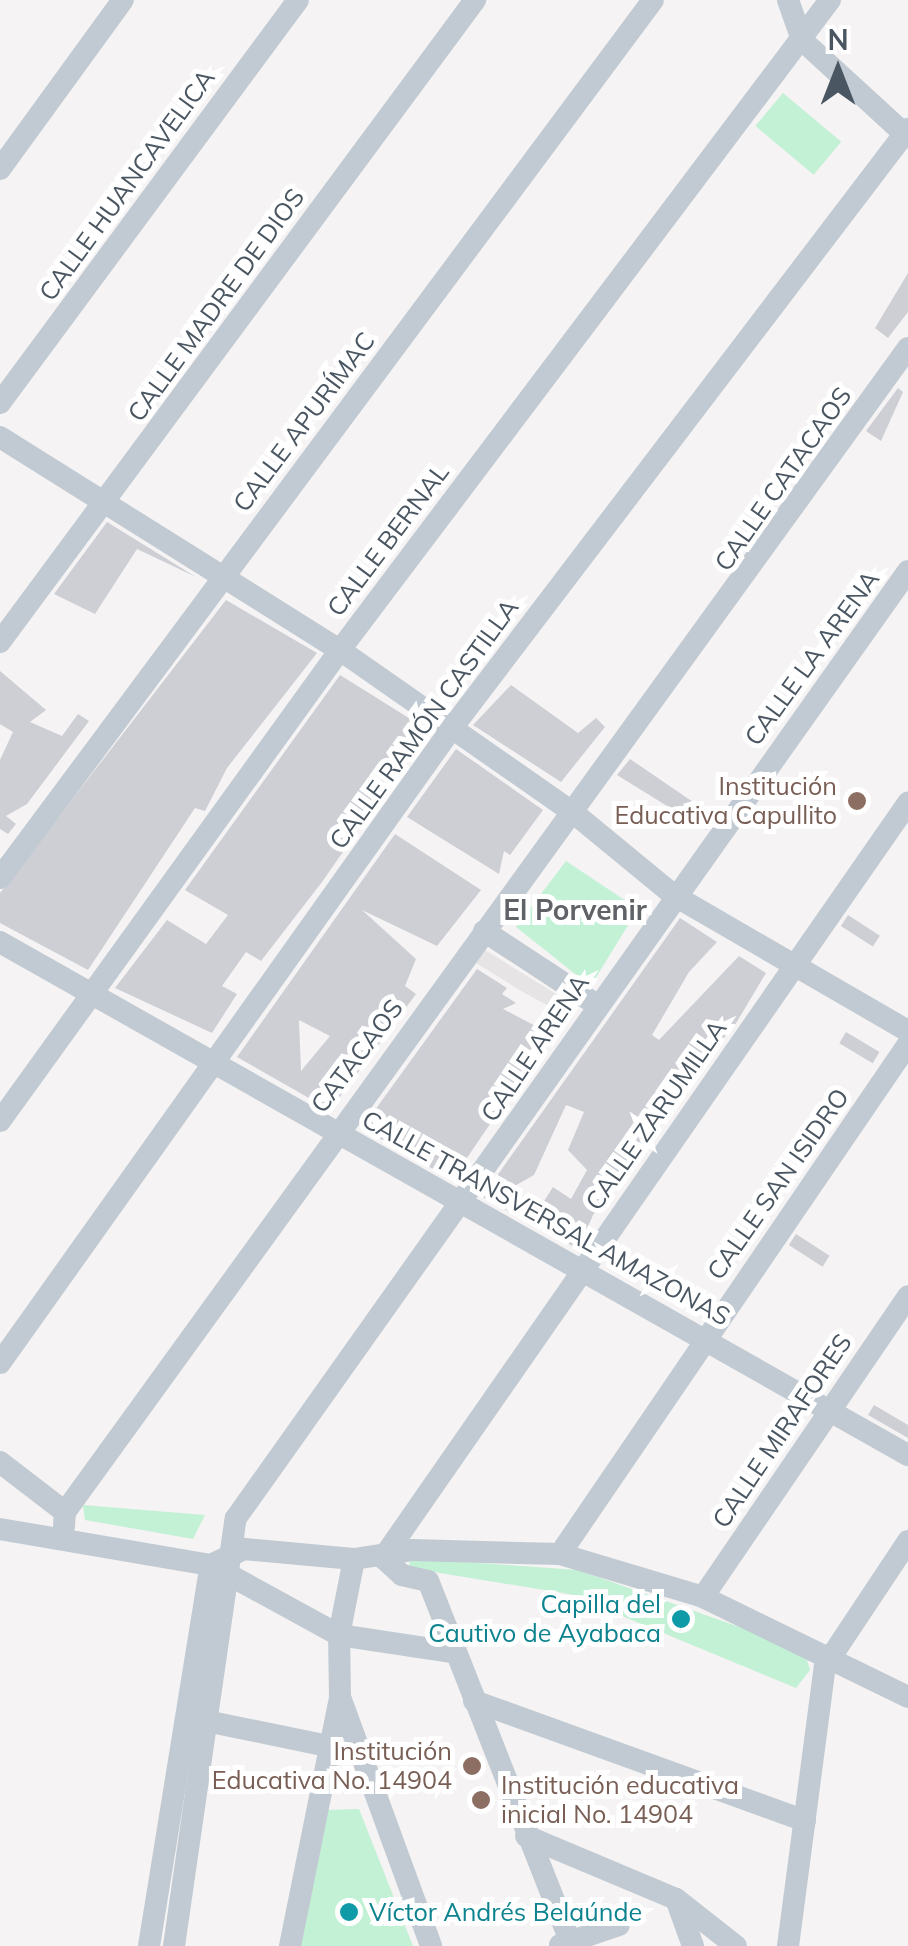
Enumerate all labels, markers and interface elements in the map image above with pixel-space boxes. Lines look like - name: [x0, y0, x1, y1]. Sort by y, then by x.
- north arrow: [788, 20, 888, 120]
- text: N: [827, 22, 849, 57]
- street label: CALLE HUANCAVELICA: [33, 63, 221, 307]
- street label: CALLE MADRE DE DIOS: [121, 183, 311, 427]
- street label: CALLE APURÍMAC: [227, 326, 381, 518]
- street label: CALLE CATACAOS: [708, 381, 858, 577]
- street label: CALLE BERNAL: [321, 458, 455, 622]
- street label: CALLE LA ARENA: [738, 565, 886, 751]
- street label: CALLE RAMÓN CASTILLA: [323, 593, 525, 855]
- place label: Institución Educativa Capullito: [615, 772, 837, 831]
- marker: Institución Educativa Capullito: [846, 790, 868, 812]
- district label: El Porvenir: [503, 893, 647, 927]
- street label: CALLE ARENA: [475, 969, 595, 1127]
- street label: CATACAOS: [305, 993, 409, 1119]
- street label: CALLE ZARUMILLA: [579, 1014, 733, 1216]
- street label: CALLE SAN ISIDRO: [701, 1083, 855, 1285]
- street label: CALLE TRANSVERSAL AMAZONAS: [357, 1104, 735, 1332]
- street label: CALLE MIRAFORES: [706, 1328, 858, 1534]
- place label: Capilla del Cautivo de Ayabaca: [428, 1590, 661, 1649]
- marker: Capilla del Cautivo de Ayabaca: [670, 1608, 692, 1630]
- place label: Institución Educativa No. 14904: [212, 1737, 452, 1796]
- marker: Institución Educativa No. 14904: [461, 1755, 483, 1777]
- place label: Institución educativa inicial No. 14904: [501, 1771, 739, 1830]
- marker: Institución educativa inicial No. 14904: [470, 1789, 492, 1811]
- place label: Víctor Andrés Belaúnde: [369, 1897, 642, 1927]
- marker: Víctor Andrés Belaúnde: [338, 1901, 360, 1923]

